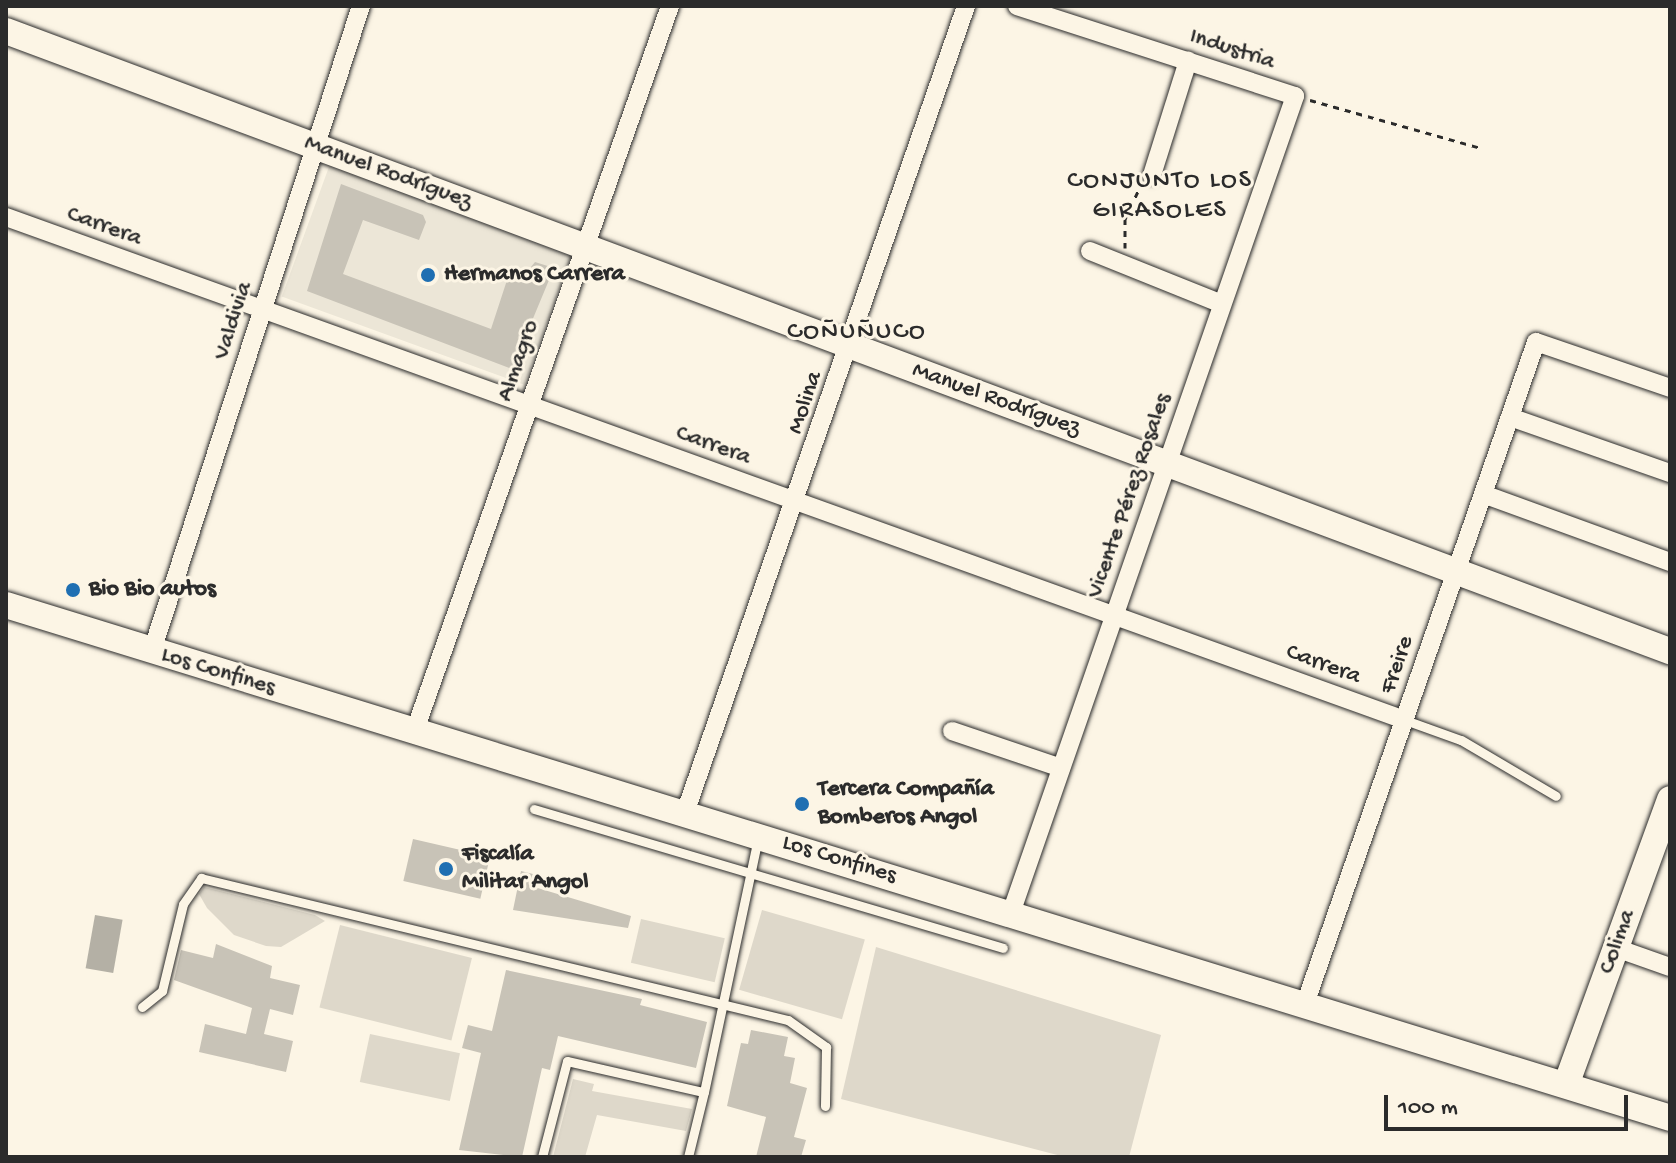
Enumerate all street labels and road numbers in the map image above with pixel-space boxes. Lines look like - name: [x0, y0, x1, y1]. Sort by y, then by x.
- street label: Industria: [1186, 23, 1278, 77]
- street label: Manuel Rodríguez: [300, 129, 476, 217]
- street label: Carrera: [63, 200, 145, 254]
- street label: Valdivia: [208, 278, 260, 364]
- street label: Almagro: [492, 316, 546, 406]
- street label: Manuel Rodríguez: [908, 356, 1084, 444]
- street label: Molina: [782, 368, 830, 438]
- street label: Vicente Pérez Rosales: [1081, 390, 1179, 602]
- street label: Carrera: [672, 419, 754, 473]
- street label: Freire: [1375, 632, 1421, 698]
- street label: Carrera: [1282, 638, 1364, 692]
- street label: Los Confines: [157, 641, 279, 703]
- street label: Los Confines: [778, 829, 900, 891]
- street label: Colima: [1593, 906, 1643, 978]

